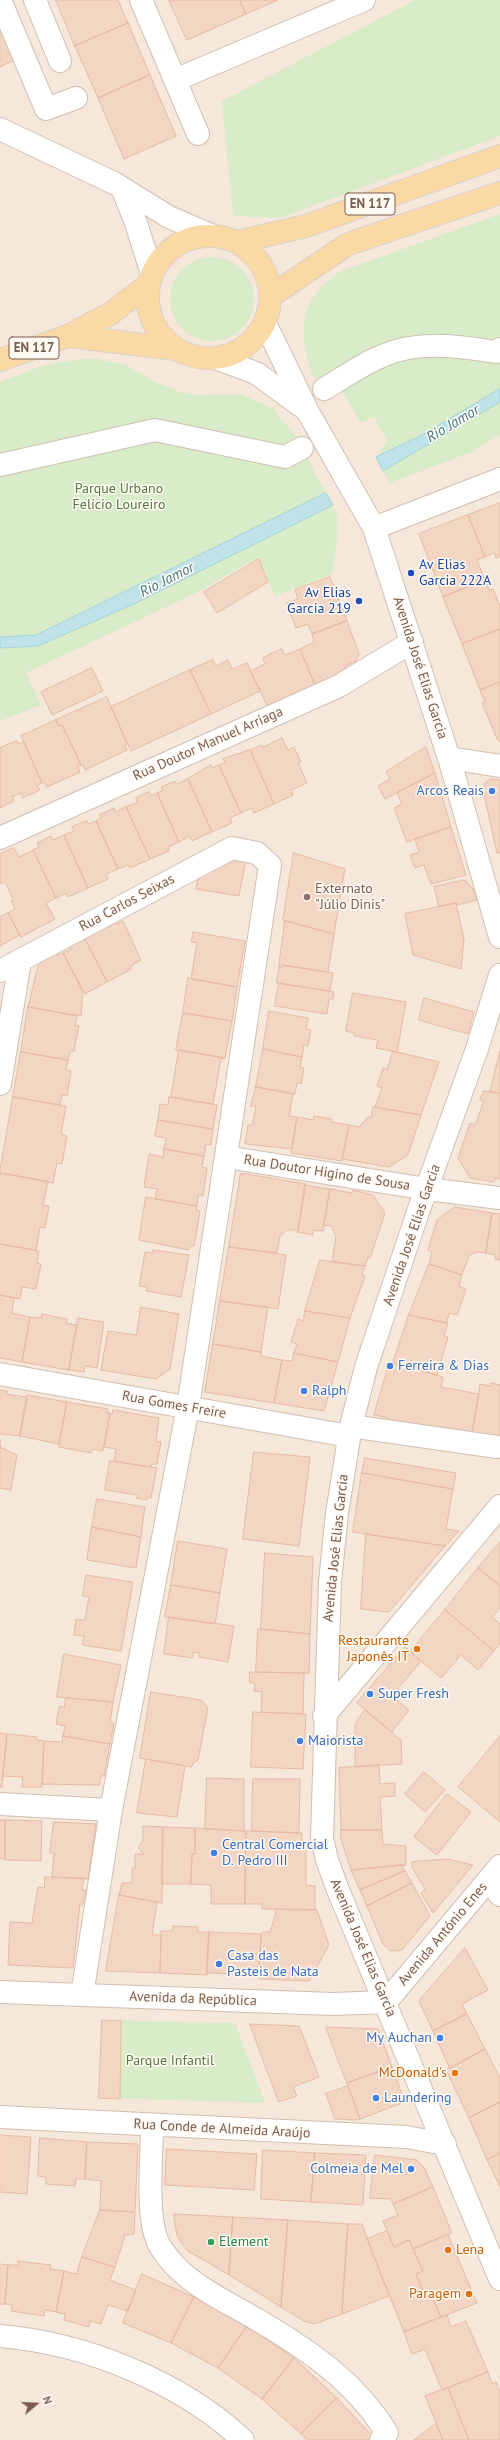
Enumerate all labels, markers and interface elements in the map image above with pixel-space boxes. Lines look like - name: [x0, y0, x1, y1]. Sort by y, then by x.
- road number: EN 117: [345, 193, 395, 215]
- road number: EN 117: [9, 337, 59, 359]
- water label: Rio Jamor: [423, 401, 483, 447]
- park label: Parque Urbano Felício Loureiro: [73, 481, 165, 514]
- place label: Av Elias Garcia 222A: [419, 557, 491, 590]
- water label: Rio Jamor: [137, 559, 197, 601]
- marker: Av Elias Garcia 222A: [406, 568, 416, 578]
- place label: Av Elias Garcia 219: [287, 585, 351, 618]
- street label: Avenida José Elias Garcia: [389, 595, 451, 741]
- marker: Av Elias Garcia 219: [354, 596, 364, 606]
- street label: Rua Doutor Manuel Arriaga: [130, 703, 286, 785]
- place label: Arcos Reais: [417, 783, 484, 799]
- marker: Arcos Reais: [487, 786, 497, 796]
- street label: Rua Carlos Seixas: [77, 871, 177, 935]
- place label: Externato "Júlio Dinis": [315, 881, 385, 914]
- marker: Externato "Júlio Dinis": [302, 892, 312, 902]
- street label: Rua Doutor Higino de Sousa: [243, 1152, 411, 1194]
- street label: Avenida José Elias Garcia: [380, 1162, 444, 1308]
- place label: Ferreira & Dias: [398, 1358, 489, 1374]
- marker: Ferreira & Dias: [385, 1361, 395, 1371]
- place label: Ralph: [312, 1383, 346, 1399]
- marker: Ralph: [299, 1386, 309, 1396]
- street label: Rua Gomes Freire: [121, 1388, 227, 1422]
- street label: Avenida José Elias Garcia: [320, 1473, 352, 1623]
- place label: Restaurante Japonês IT: [338, 1633, 409, 1666]
- marker: Restaurante Japonês IT: [412, 1644, 422, 1654]
- place label: Super Fresh: [378, 1686, 449, 1702]
- marker: Super Fresh: [365, 1689, 375, 1699]
- place label: Maiorista: [308, 1733, 363, 1749]
- marker: Maiorista: [295, 1736, 305, 1746]
- place label: Central Comercial D. Pedro III: [222, 1837, 328, 1870]
- marker: Central Comercial D. Pedro III: [209, 1848, 219, 1858]
- street label: Avenida José Elias Garcia: [326, 1876, 400, 2020]
- street label: Avenida António Enes: [395, 1879, 491, 1989]
- place label: Casa das Pasteis de Nata: [227, 1948, 319, 1980]
- marker: Casa das Pasteis de Nata: [214, 1959, 224, 1969]
- street label: Avenida da República: [129, 1988, 257, 2010]
- place label: My Auchan: [366, 2030, 432, 2046]
- marker: My Auchan: [435, 2033, 445, 2043]
- park label: Parque Infantil: [126, 2053, 214, 2069]
- place label: McDonald's: [379, 2065, 447, 2081]
- marker: McDonald's: [450, 2068, 460, 2078]
- place label: Laundering: [384, 2090, 451, 2106]
- marker: Laundering: [371, 2093, 381, 2103]
- street label: Rua Conde de Almeida Araújo: [133, 2116, 311, 2142]
- place label: Colmeia de Mel: [310, 2161, 403, 2177]
- marker: Colmeia de Mel: [406, 2164, 416, 2174]
- place label: Element: [219, 2234, 269, 2250]
- marker: Element: [206, 2237, 216, 2247]
- place label: Lena: [456, 2242, 484, 2258]
- marker: Lena: [443, 2245, 453, 2255]
- place label: Paragem: [409, 2286, 461, 2302]
- marker: Paragem: [464, 2289, 474, 2299]
- north arrow: [16, 2384, 56, 2424]
- text: N: [40, 2394, 55, 2406]

